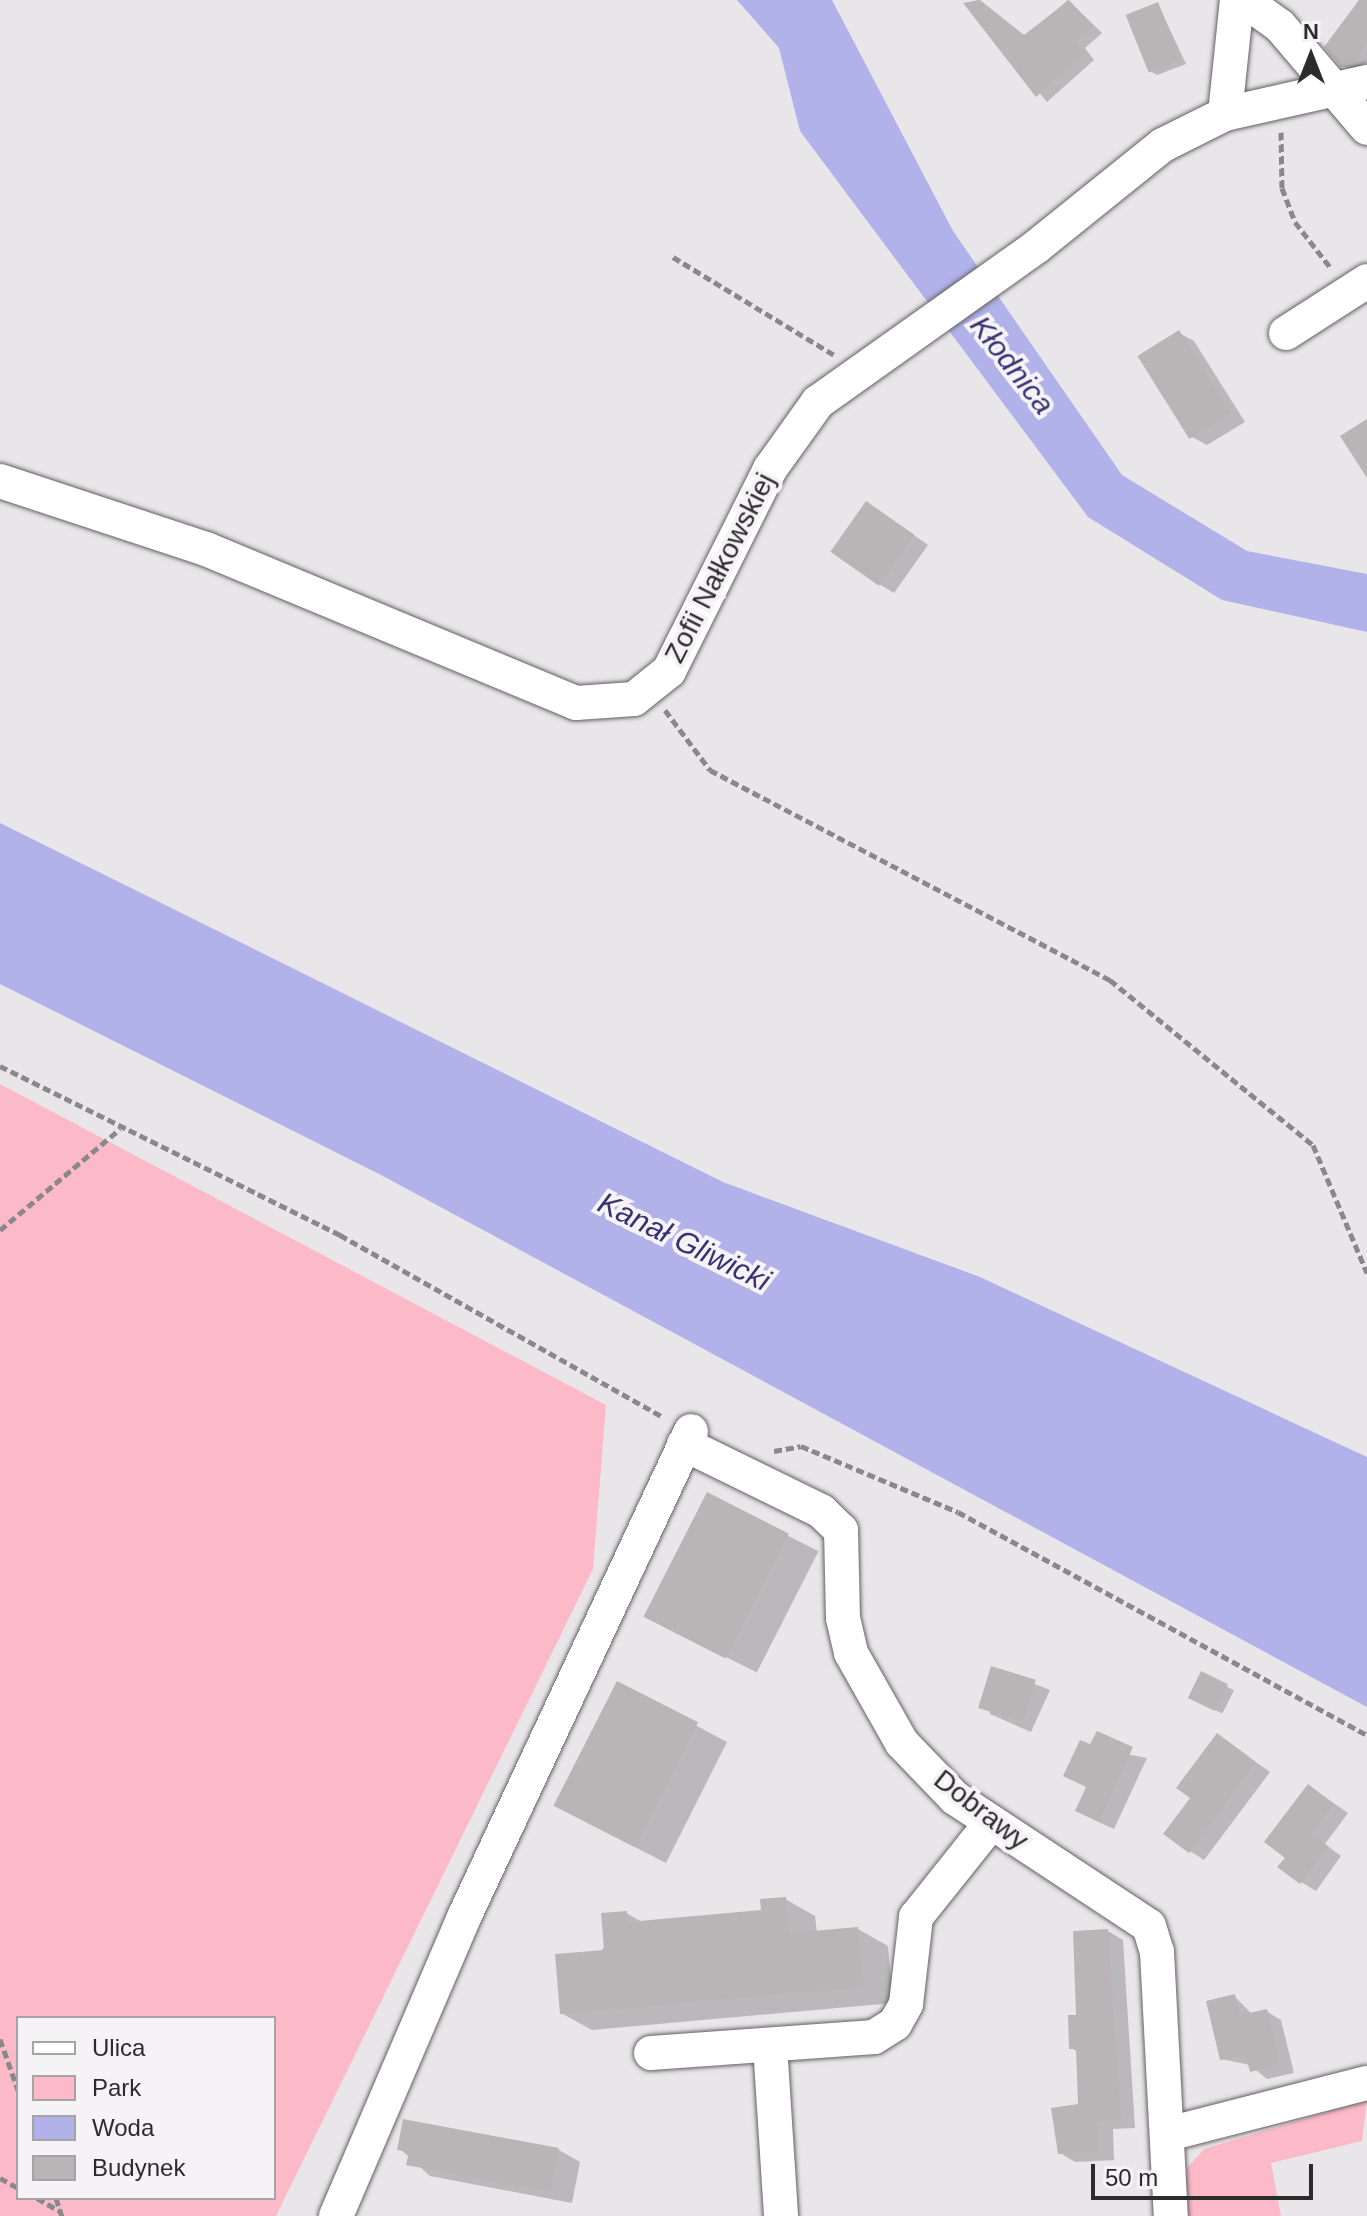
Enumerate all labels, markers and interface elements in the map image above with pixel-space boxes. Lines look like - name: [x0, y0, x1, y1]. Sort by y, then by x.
- north arrow: [1271, 16, 1351, 96]
- text: N: [1303, 19, 1319, 44]
- water label: Kłodnica: [962, 309, 1062, 421]
- street label: Zofii Nałkowskiej: [658, 467, 782, 669]
- water label: Kanał Gliwicki: [592, 1185, 776, 1299]
- street label: Dobrawy: [927, 1763, 1035, 1857]
- legend: [16, 2016, 276, 2200]
- text: Ulica: [92, 2034, 145, 2061]
- text: Park: [92, 2074, 141, 2101]
- text: Woda: [92, 2114, 154, 2141]
- scale bar: [1095, 2148, 1317, 2198]
- text: Budynek: [92, 2154, 185, 2181]
- text: 50 m: [1105, 2164, 1158, 2191]

